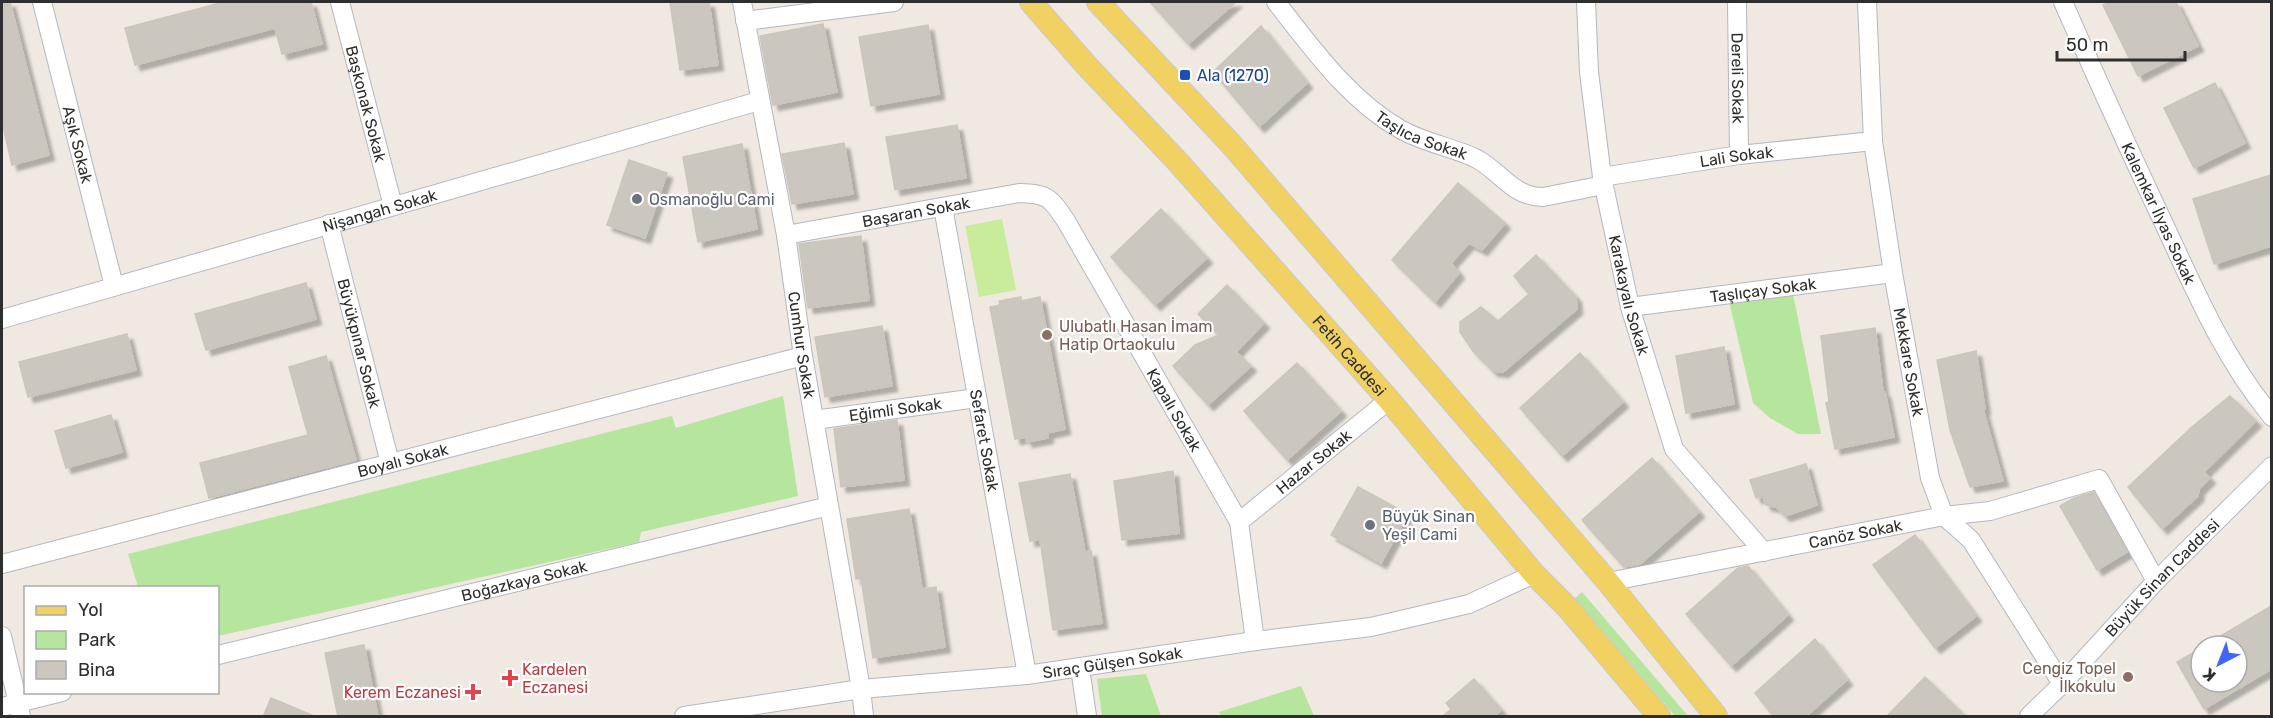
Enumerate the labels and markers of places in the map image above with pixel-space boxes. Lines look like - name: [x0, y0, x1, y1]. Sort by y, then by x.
- place label: Ala (1270): [1197, 66, 1269, 85]
- marker: Ala (1270): [1178, 68, 1192, 82]
- place label: Osmanoğlu Cami: [649, 190, 775, 209]
- marker: Osmanoğlu Cami: [630, 192, 644, 206]
- place label: Ulubatlı Hasan İmam Hatip Ortaokulu: [1059, 317, 1212, 354]
- marker: Ulubatlı Hasan İmam Hatip Ortaokulu: [1040, 328, 1054, 342]
- place label: Büyük Sinan Yeşil Cami: [1382, 507, 1475, 544]
- marker: Büyük Sinan Yeşil Cami: [1363, 518, 1377, 532]
- place label: Cengiz Topel İlkokulu: [2022, 659, 2116, 696]
- place label: Kardelen Eczanesi: [522, 660, 588, 697]
- marker: Cengiz Topel İlkokulu: [2121, 670, 2135, 684]
- marker: Kardelen Eczanesi: [503, 671, 517, 685]
- place label: Kerem Eczanesi: [344, 683, 461, 702]
- marker: Kerem Eczanesi: [466, 685, 480, 699]

